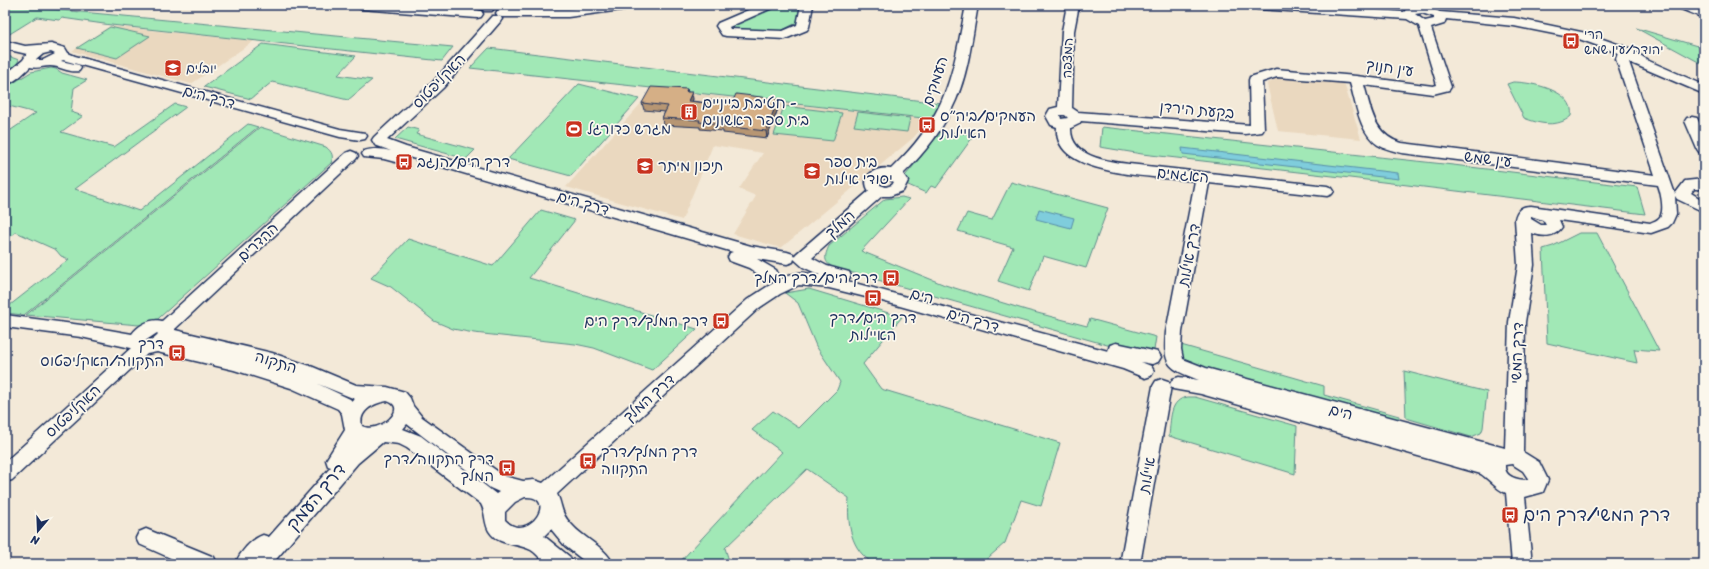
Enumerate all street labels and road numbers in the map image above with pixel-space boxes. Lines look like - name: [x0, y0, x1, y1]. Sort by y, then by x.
- street label: המצפה: [1055, 37, 1080, 79]
- street label: האקליפטוס: [406, 47, 472, 115]
- street label: עין חנוך: [1364, 52, 1416, 84]
- street label: העמקים: [915, 53, 955, 109]
- street label: דרך הים: [180, 78, 238, 116]
- street label: בקעת הירדן: [1159, 94, 1235, 126]
- street label: עין שמש: [1463, 143, 1513, 175]
- street label: האגמים: [1156, 159, 1210, 191]
- street label: דרך הים: [554, 183, 612, 223]
- street label: המלך: [819, 203, 861, 245]
- street label: ההדרים: [231, 216, 285, 268]
- street label: דרך אילות: [1170, 221, 1208, 290]
- street label: הים: [907, 280, 937, 312]
- street label: דרך הים: [944, 300, 1002, 340]
- street label: דרך המשי: [1503, 322, 1531, 384]
- street label: התקוה: [252, 343, 300, 381]
- street label: דרך המלך: [617, 367, 681, 429]
- street label: האקליפטוס: [39, 378, 107, 444]
- street label: הים: [1326, 396, 1356, 428]
- street label: איילות: [1131, 454, 1163, 496]
- street label: דרך העמק: [278, 456, 354, 538]

